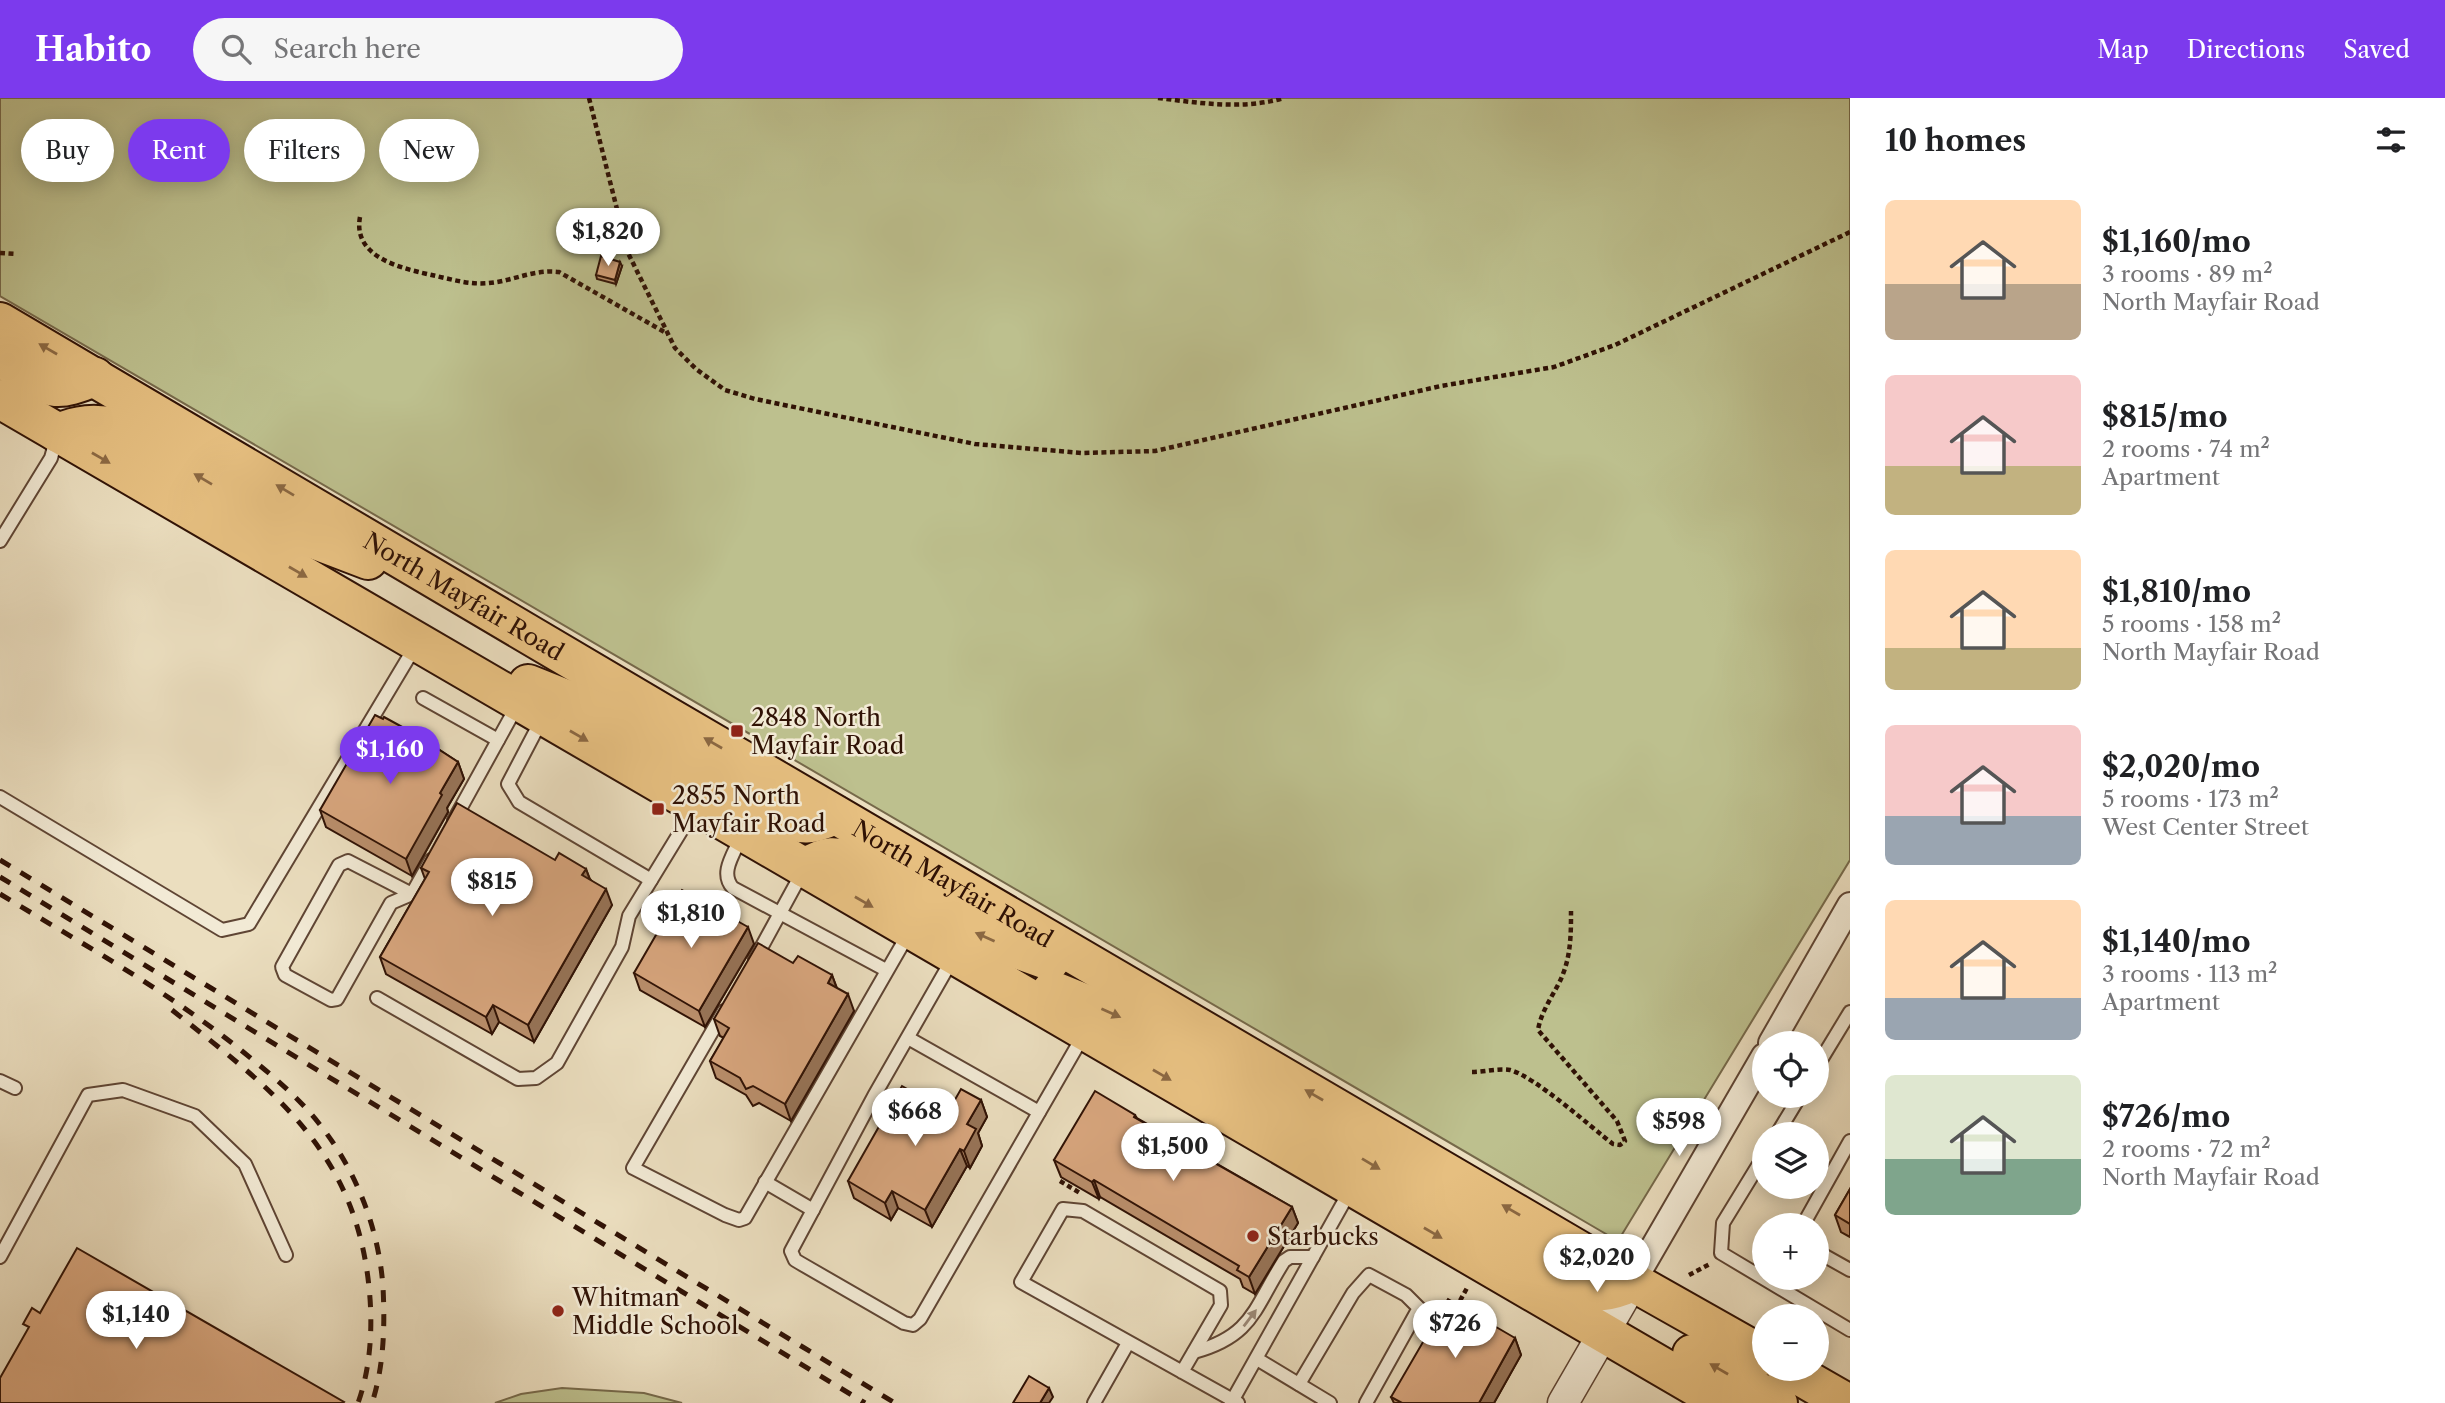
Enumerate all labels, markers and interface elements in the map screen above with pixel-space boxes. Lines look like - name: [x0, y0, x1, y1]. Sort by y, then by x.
- search box: [193, 18, 683, 81]
- text: Habito: [35, 29, 151, 70]
- icon: search: [217, 30, 255, 68]
- text: Search here: [273, 33, 421, 65]
- text: Map: [2097, 35, 2149, 64]
- text: Directions: [2187, 35, 2305, 64]
- text: Saved: [2343, 35, 2410, 64]
- chip: Buy: [21, 119, 114, 182]
- chip: Rent: [128, 119, 230, 182]
- chip: Filters: [244, 119, 365, 182]
- chip: New: [379, 119, 479, 182]
- icon: filters: [2372, 121, 2410, 159]
- text: 10 homes: [1885, 122, 2026, 159]
- pin: $1,820: [551, 208, 665, 268]
- text: $1,820: [572, 217, 644, 245]
- text: $1,160/mo: [2102, 223, 2251, 260]
- icon: home: [1941, 228, 2025, 312]
- text: 3 rooms · 89 m²: [2102, 260, 2273, 288]
- text: North Mayfair Road: [2102, 288, 2320, 316]
- one-way arrow: [38, 343, 57, 355]
- text: $815/mo: [2102, 398, 2227, 435]
- icon: home: [1941, 403, 2025, 487]
- text: 2 rooms · 74 m²: [2102, 435, 2270, 463]
- one-way arrow: [92, 452, 111, 464]
- text: Apartment: [2102, 463, 2220, 491]
- one-way arrow: [193, 473, 212, 485]
- one-way arrow: [276, 483, 295, 496]
- street label: North Mayfair Road: [359, 526, 570, 667]
- one-way arrow: [288, 566, 307, 578]
- text: $1,810/mo: [2102, 573, 2251, 610]
- icon: home: [1941, 578, 2025, 662]
- text: 5 rooms · 158 m²: [2102, 610, 2281, 638]
- text: North Mayfair Road: [2102, 638, 2320, 666]
- place label: 2848 North Mayfair Road: [751, 703, 905, 760]
- marker: 2848 North Mayfair Road: [729, 723, 745, 739]
- pin: $1,160: [333, 726, 447, 786]
- one-way arrow: [570, 730, 589, 742]
- text: $1,160: [356, 735, 424, 763]
- one-way arrow: [703, 737, 722, 749]
- text: $2,020/mo: [2102, 748, 2260, 785]
- icon: home: [1941, 753, 2025, 837]
- place label: 2855 North Mayfair Road: [672, 781, 826, 838]
- text: 5 rooms · 173 m²: [2102, 785, 2279, 813]
- marker: 2855 North Mayfair Road: [650, 801, 666, 817]
- street label: North Mayfair Road: [847, 813, 1059, 954]
- text: West Center Street: [2102, 813, 2309, 841]
- pin: $815: [451, 858, 533, 918]
- text: $815: [467, 867, 517, 895]
- pin: $1,810: [634, 890, 748, 950]
- one-way arrow: [854, 896, 874, 908]
- text: $1,810: [657, 899, 725, 927]
- text: $1,140/mo: [2102, 923, 2251, 960]
- icon: home: [1941, 928, 2025, 1012]
- one-way arrow: [975, 931, 995, 943]
- text: 3 rooms · 113 m²: [2102, 960, 2278, 988]
- text: Apartment: [2102, 988, 2220, 1016]
- one-way arrow: [1101, 1007, 1121, 1019]
- map controls: [1752, 1031, 1829, 1381]
- button: locate: [1752, 1031, 1829, 1108]
- one-way arrow: [1153, 1069, 1172, 1082]
- pin: $668: [874, 1088, 956, 1148]
- one-way arrow: [1305, 1089, 1324, 1102]
- text: $668: [888, 1097, 942, 1125]
- pin: $598: [1638, 1098, 1720, 1158]
- text: $726/mo: [2102, 1098, 2230, 1135]
- icon: home: [1941, 1103, 2025, 1187]
- text: $598: [1652, 1107, 1706, 1135]
- button: layers: [1752, 1122, 1829, 1199]
- pin: $1,500: [1116, 1124, 1230, 1183]
- text: $1,500: [1137, 1132, 1209, 1160]
- text: 2 rooms · 72 m²: [2102, 1135, 2271, 1163]
- one-way arrow: [1362, 1157, 1381, 1170]
- text: North Mayfair Road: [2102, 1163, 2320, 1191]
- one-way arrow: [1501, 1204, 1520, 1216]
- button: +: [1752, 1213, 1829, 1290]
- place label: Starbucks: [1267, 1222, 1379, 1251]
- one-way arrow: [1424, 1227, 1443, 1239]
- marker: Starbucks: [1245, 1228, 1261, 1244]
- pin: $2,020: [1540, 1234, 1654, 1294]
- text: $2,020: [1559, 1243, 1635, 1271]
- place label: Whitman Middle School: [571, 1283, 738, 1340]
- pin: $1,140: [79, 1292, 193, 1351]
- text: $1,140: [102, 1300, 170, 1328]
- pin: $726: [1414, 1300, 1496, 1360]
- marker: Whitman Middle School: [550, 1303, 566, 1319]
- button: −: [1752, 1304, 1829, 1381]
- one-way arrow: [1243, 1308, 1257, 1327]
- text: $726: [1429, 1309, 1481, 1337]
- one-way arrow: [1709, 1363, 1728, 1375]

